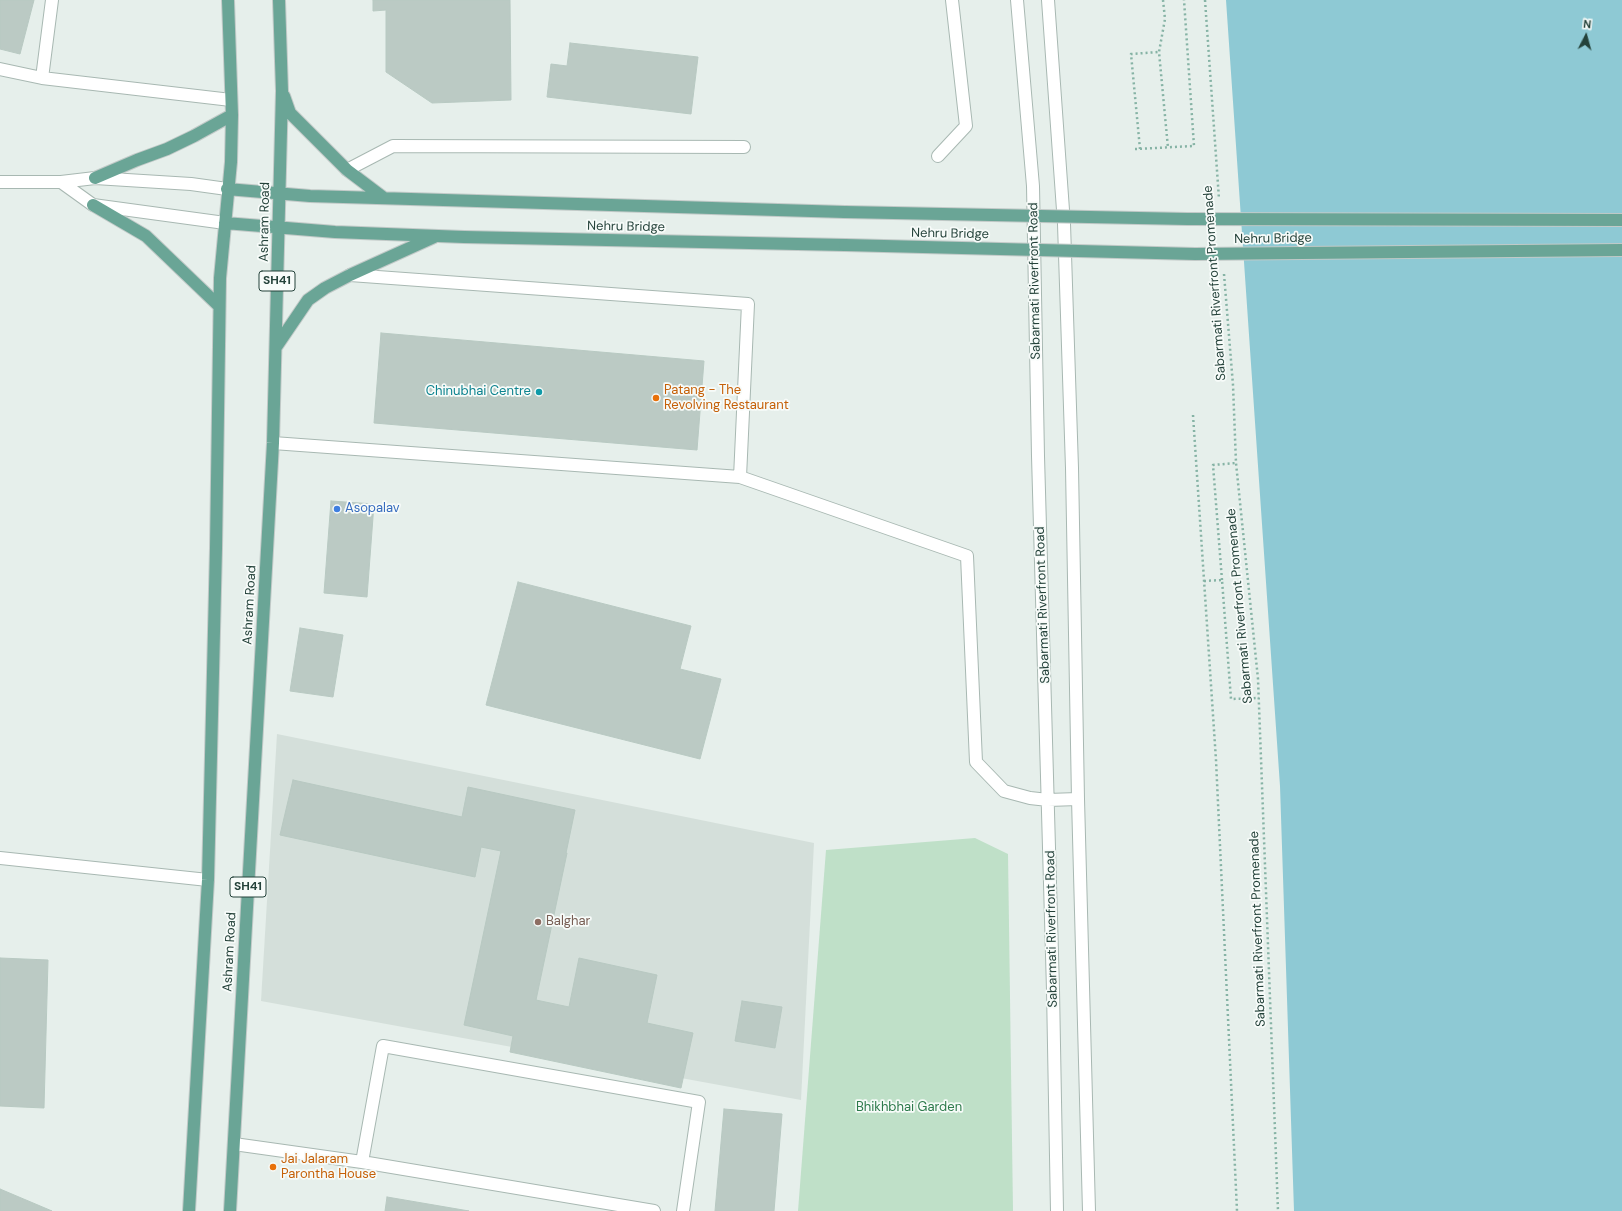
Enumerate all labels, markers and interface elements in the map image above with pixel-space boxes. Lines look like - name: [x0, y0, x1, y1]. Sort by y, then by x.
- north arrow: [1566, 16, 1606, 56]
- text: N: [1583, 17, 1592, 31]
- street label: Ashram Road: [257, 182, 273, 262]
- street label: Sabarmati Riverfront Promenade: [1200, 185, 1230, 381]
- street label: Sabarmati Riverfront Road: [1026, 202, 1044, 360]
- street label: Nehru Bridge: [587, 219, 665, 235]
- street label: Nehru Bridge: [911, 226, 989, 242]
- street label: Nehru Bridge: [1234, 231, 1312, 247]
- road number: SH41: [259, 271, 295, 291]
- place label: Patang - The Revolving Restaurant: [664, 383, 789, 414]
- place label: Chinubhai Centre: [426, 384, 531, 400]
- marker: Chinubhai Centre: [534, 387, 544, 397]
- marker: Patang - The Revolving Restaurant: [651, 393, 661, 403]
- place label: Asopalav: [345, 501, 400, 517]
- marker: Asopalav: [332, 504, 342, 514]
- street label: Sabarmati Riverfront Promenade: [1224, 508, 1256, 704]
- street label: Sabarmati Riverfront Road: [1032, 526, 1054, 684]
- street label: Ashram Road: [240, 565, 260, 645]
- street label: Sabarmati Riverfront Promenade: [1247, 831, 1269, 1027]
- street label: Sabarmati Riverfront Road: [1043, 850, 1061, 1008]
- road number: SH41: [230, 877, 266, 897]
- street label: Ashram Road: [220, 912, 240, 992]
- place label: Balghar: [546, 914, 590, 930]
- marker: Balghar: [533, 917, 543, 927]
- park label: Bhikhbhai Garden: [856, 1100, 962, 1116]
- place label: Jai Jalaram Parontha House: [281, 1152, 376, 1183]
- marker: Jai Jalaram Parontha House: [268, 1162, 278, 1172]

